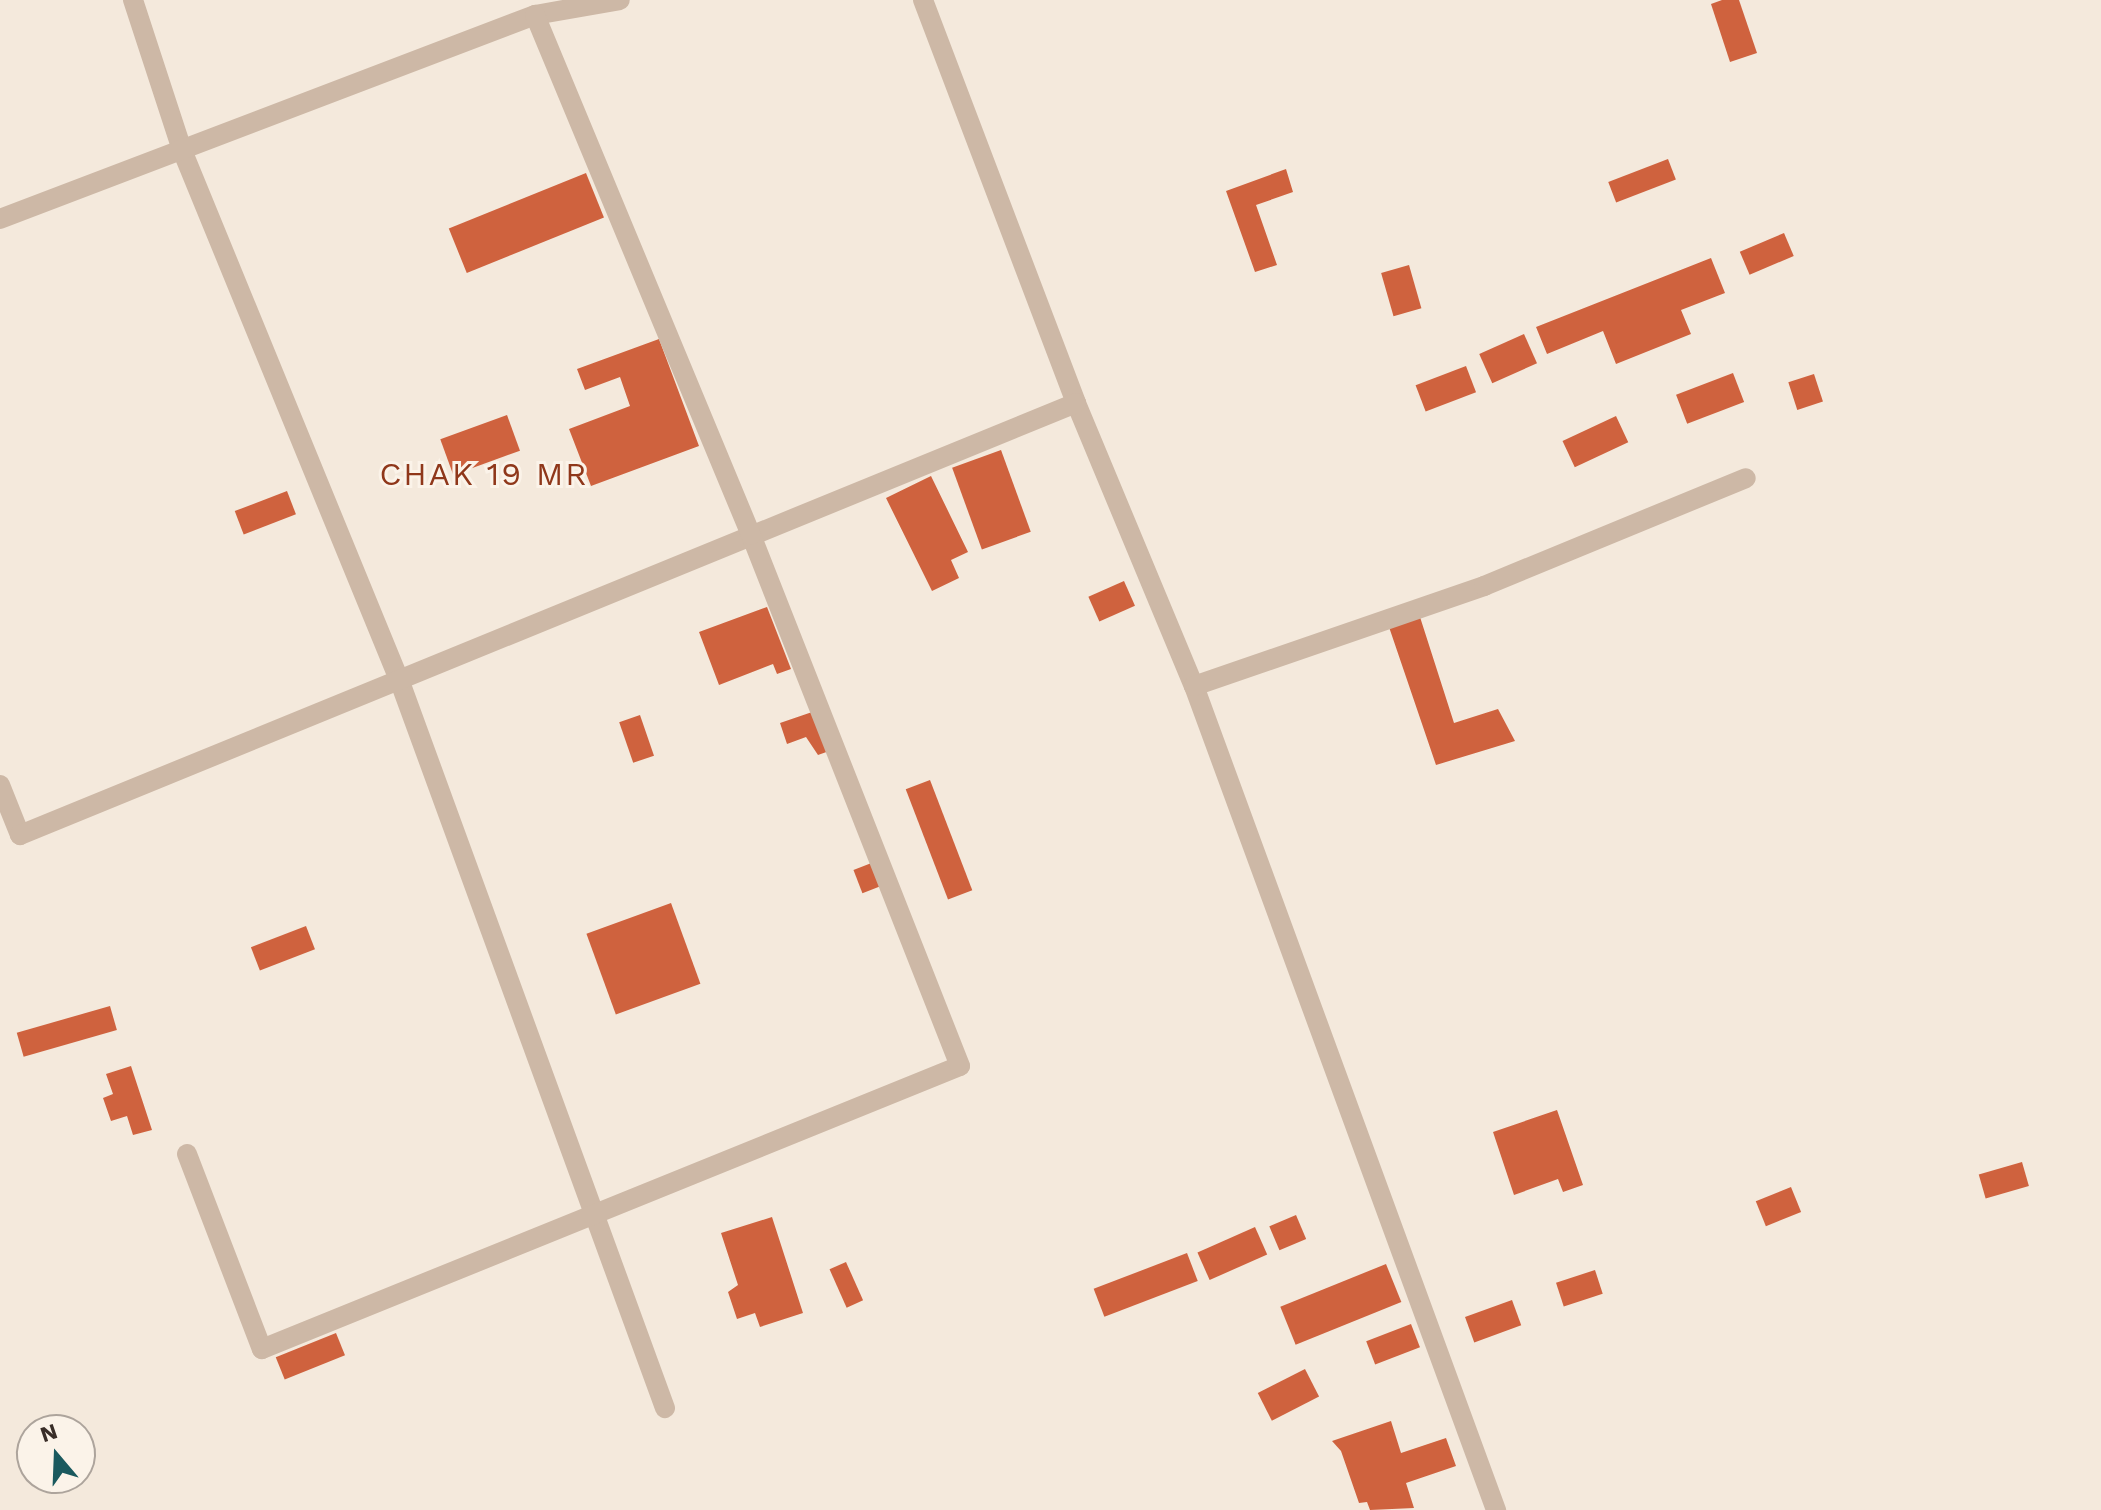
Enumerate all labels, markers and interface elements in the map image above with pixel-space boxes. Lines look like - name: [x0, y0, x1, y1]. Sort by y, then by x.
- district label: CHAK 19 MR: [379, 455, 589, 493]
- north arrow: [16, 1414, 96, 1494]
- text: N: [37, 1418, 60, 1447]

